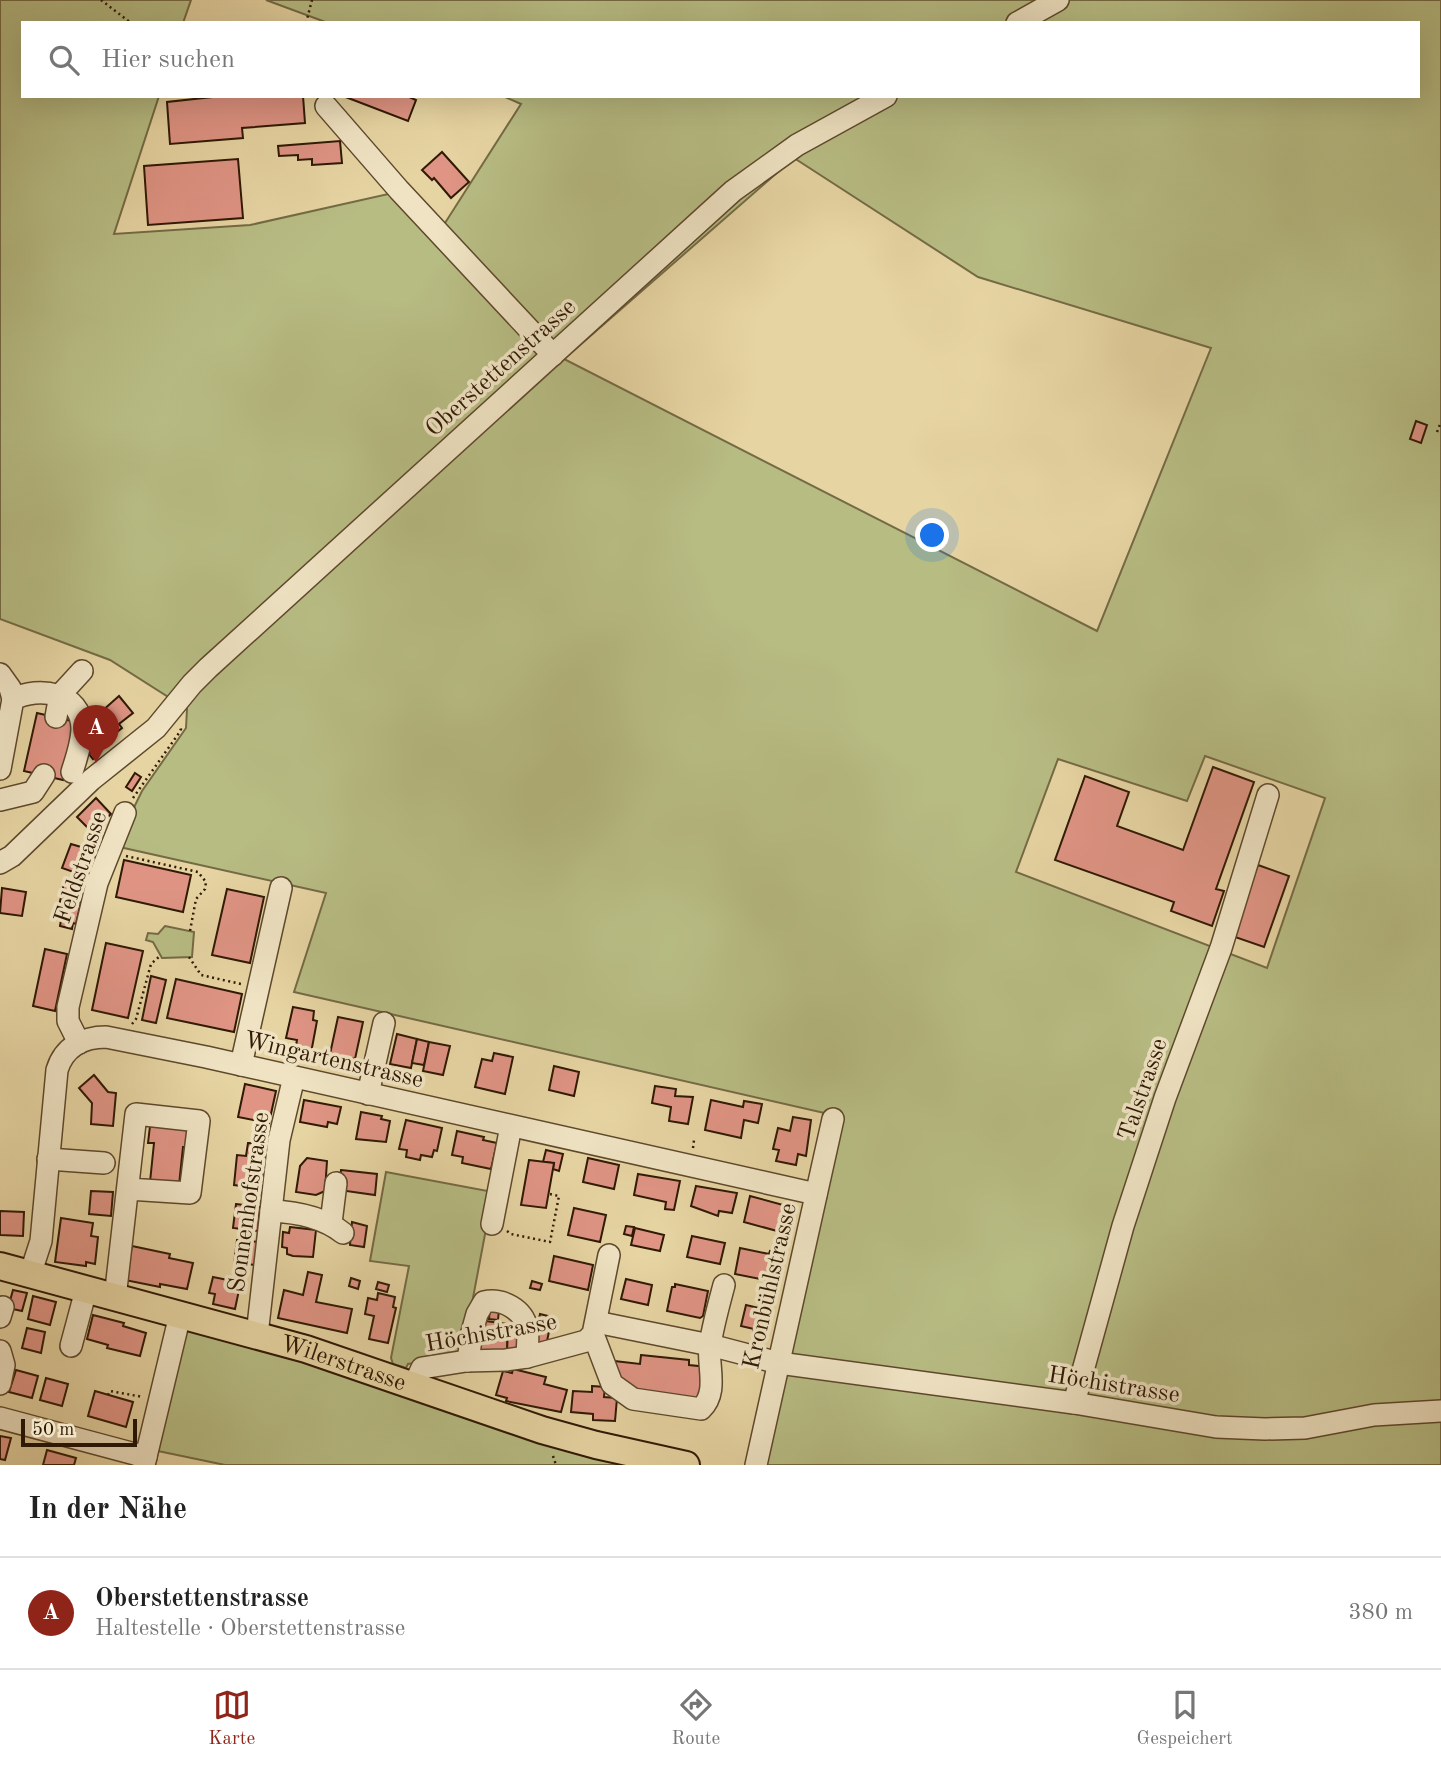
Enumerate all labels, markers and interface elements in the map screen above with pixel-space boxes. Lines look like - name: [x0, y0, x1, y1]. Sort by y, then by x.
- search box: [21, 21, 1420, 98]
- icon: search: [45, 41, 83, 79]
- text: Hier suchen: [101, 47, 235, 73]
- street label: Oberstettenstrasse: [422, 295, 581, 442]
- your location: [915, 518, 949, 552]
- pin: A: [73, 705, 119, 763]
- street label: Feldstrasse: [52, 808, 112, 927]
- street label: Wingartenstrasse: [241, 1029, 426, 1093]
- street label: Talstrasse: [1115, 1035, 1173, 1144]
- street label: Sonnenhofstrasse: [225, 1111, 275, 1294]
- street label: Kronbühlstrasse: [740, 1201, 802, 1372]
- street label: Höchistrasse: [424, 1311, 559, 1357]
- street label: Wilerstrasse: [278, 1333, 409, 1396]
- street label: Höchistrasse: [1046, 1364, 1181, 1408]
- scale bar: [21, 1416, 136, 1448]
- text: 50 m: [32, 1421, 74, 1440]
- text: In der Nähe: [28, 1495, 187, 1525]
- text: Oberstettenstrasse: [95, 1586, 309, 1612]
- text: A: [42, 1601, 60, 1624]
- text: 380 m: [1348, 1601, 1413, 1624]
- text: Haltestelle · Oberstettenstrasse: [95, 1617, 405, 1640]
- tab: Karte: [208, 1686, 255, 1751]
- tab: Route: [672, 1686, 720, 1751]
- tab: Gespeichert: [1137, 1686, 1233, 1751]

